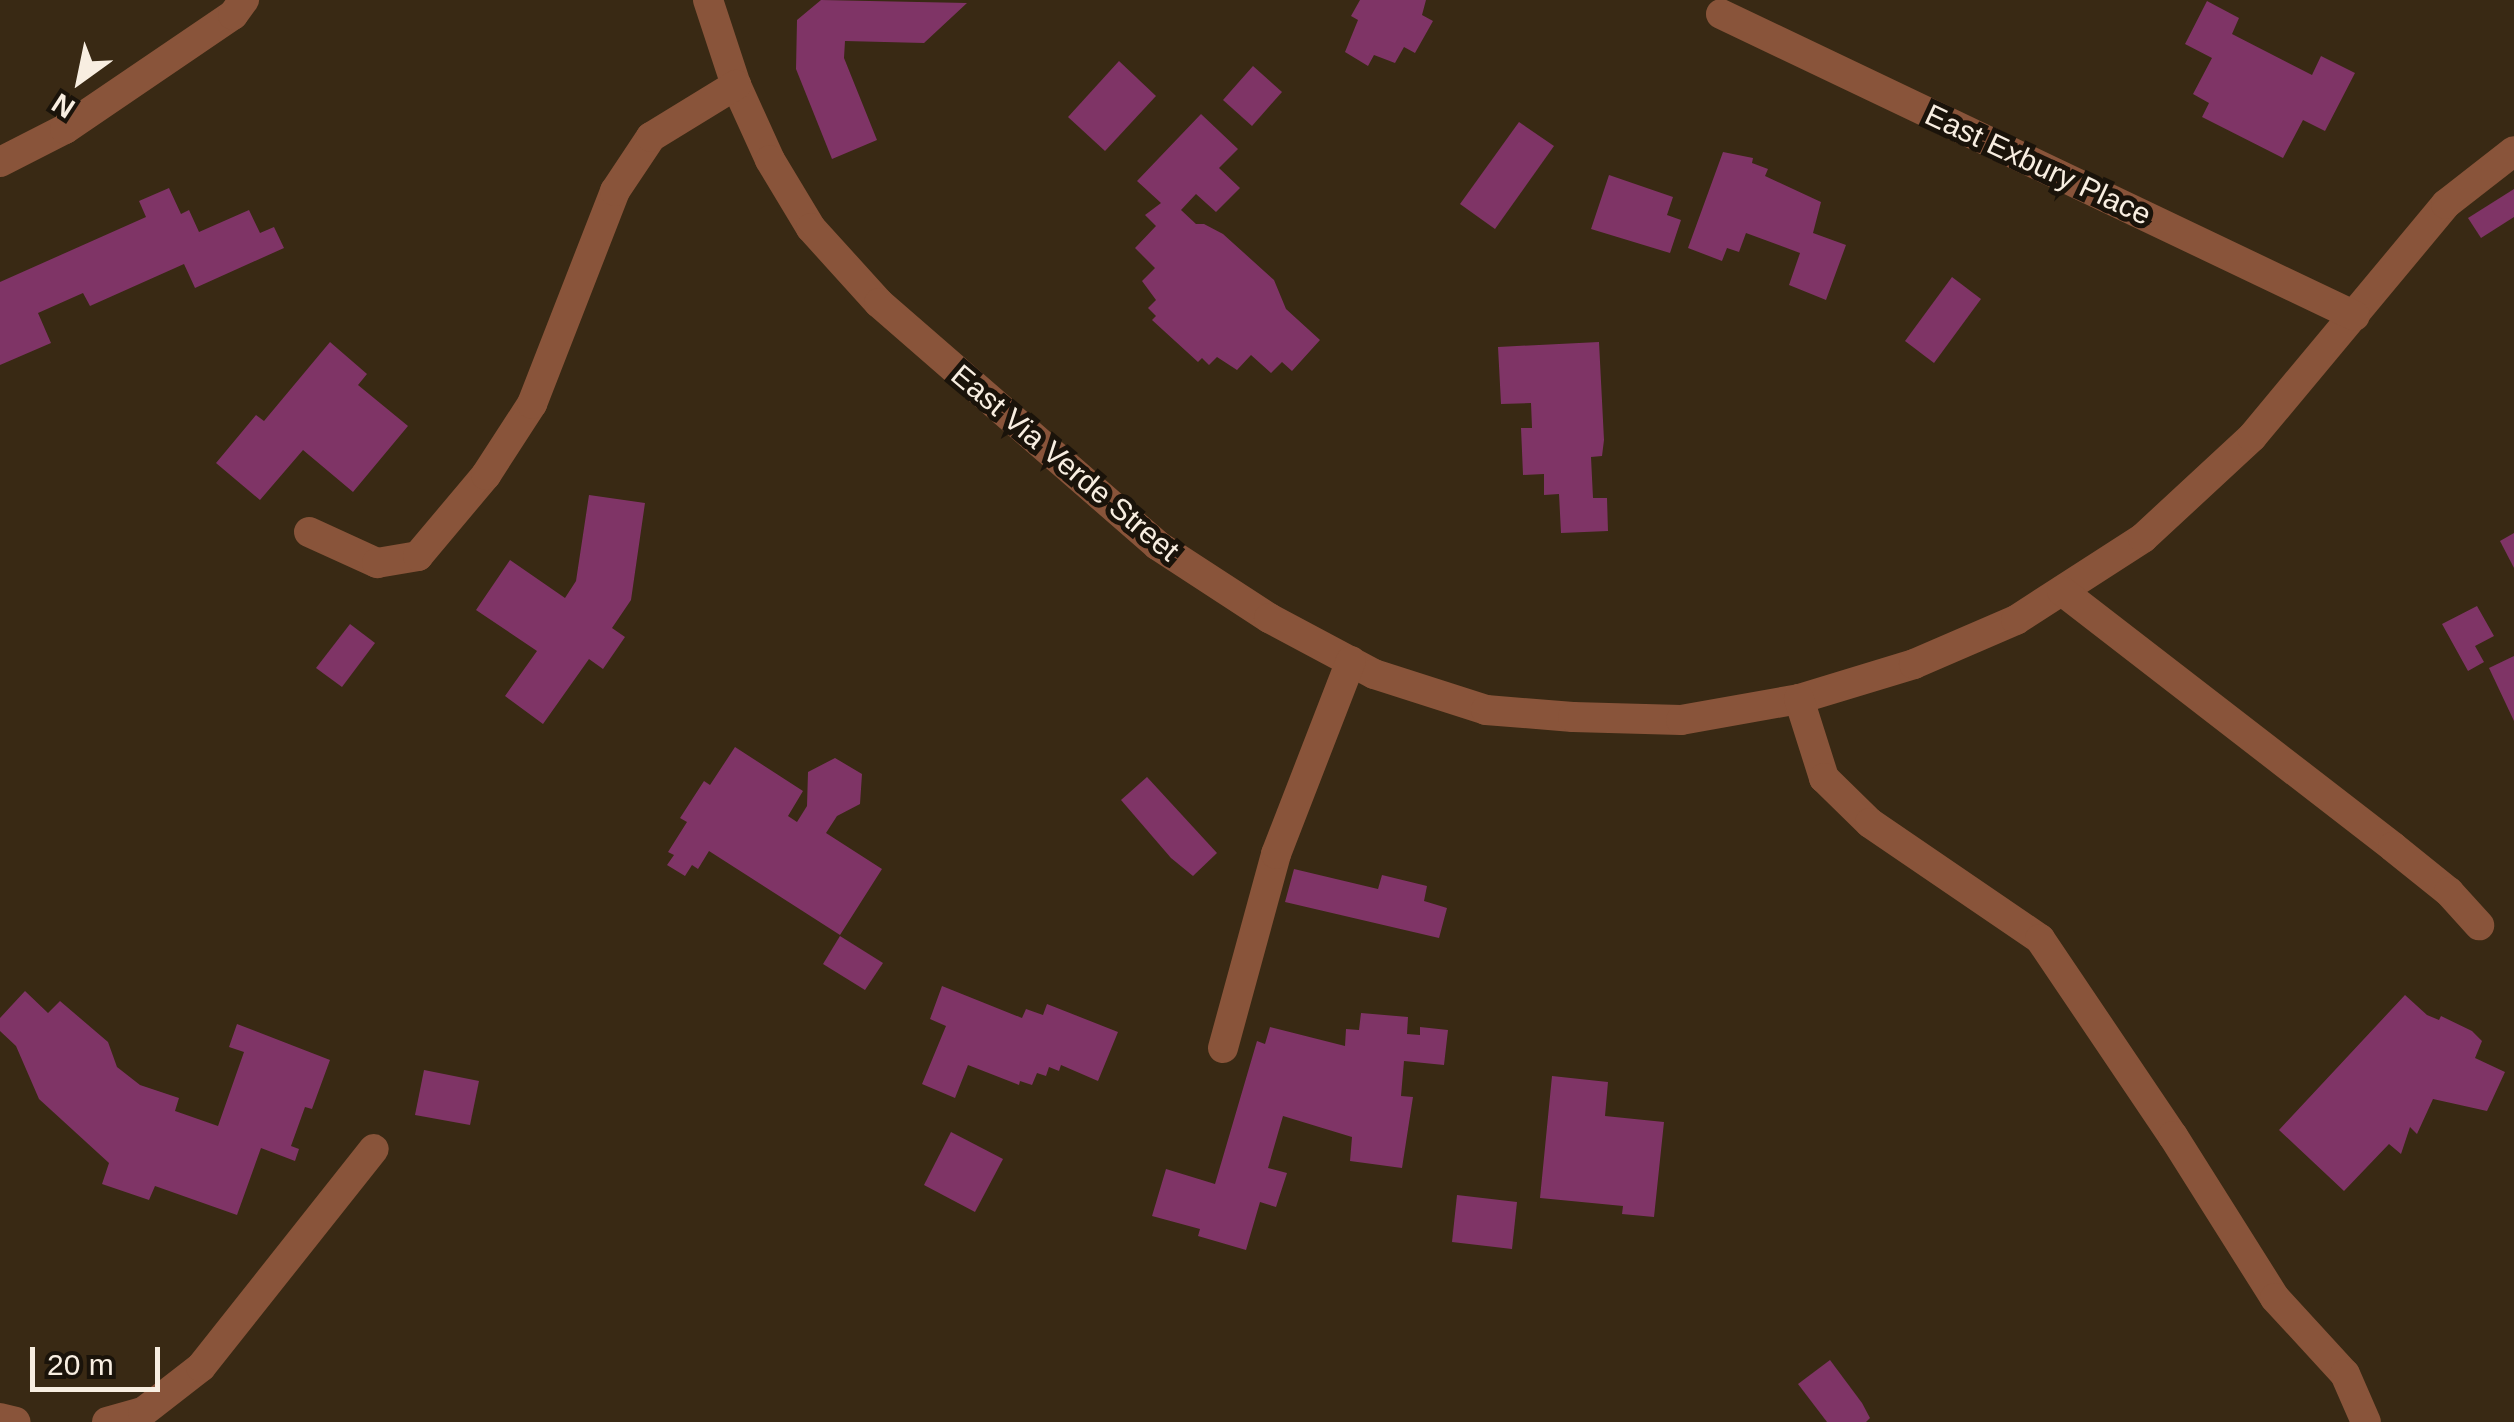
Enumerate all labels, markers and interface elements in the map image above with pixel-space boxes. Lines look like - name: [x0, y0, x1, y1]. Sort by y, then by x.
- north arrow: [30, 30, 130, 130]
- text: N: [46, 87, 80, 124]
- street label: East Exbury Place: [1919, 97, 2157, 233]
- street label: East Via Verde Street: [944, 357, 1186, 569]
- scale bar: [35, 1327, 165, 1389]
- text: 20 m: [47, 1348, 114, 1381]

